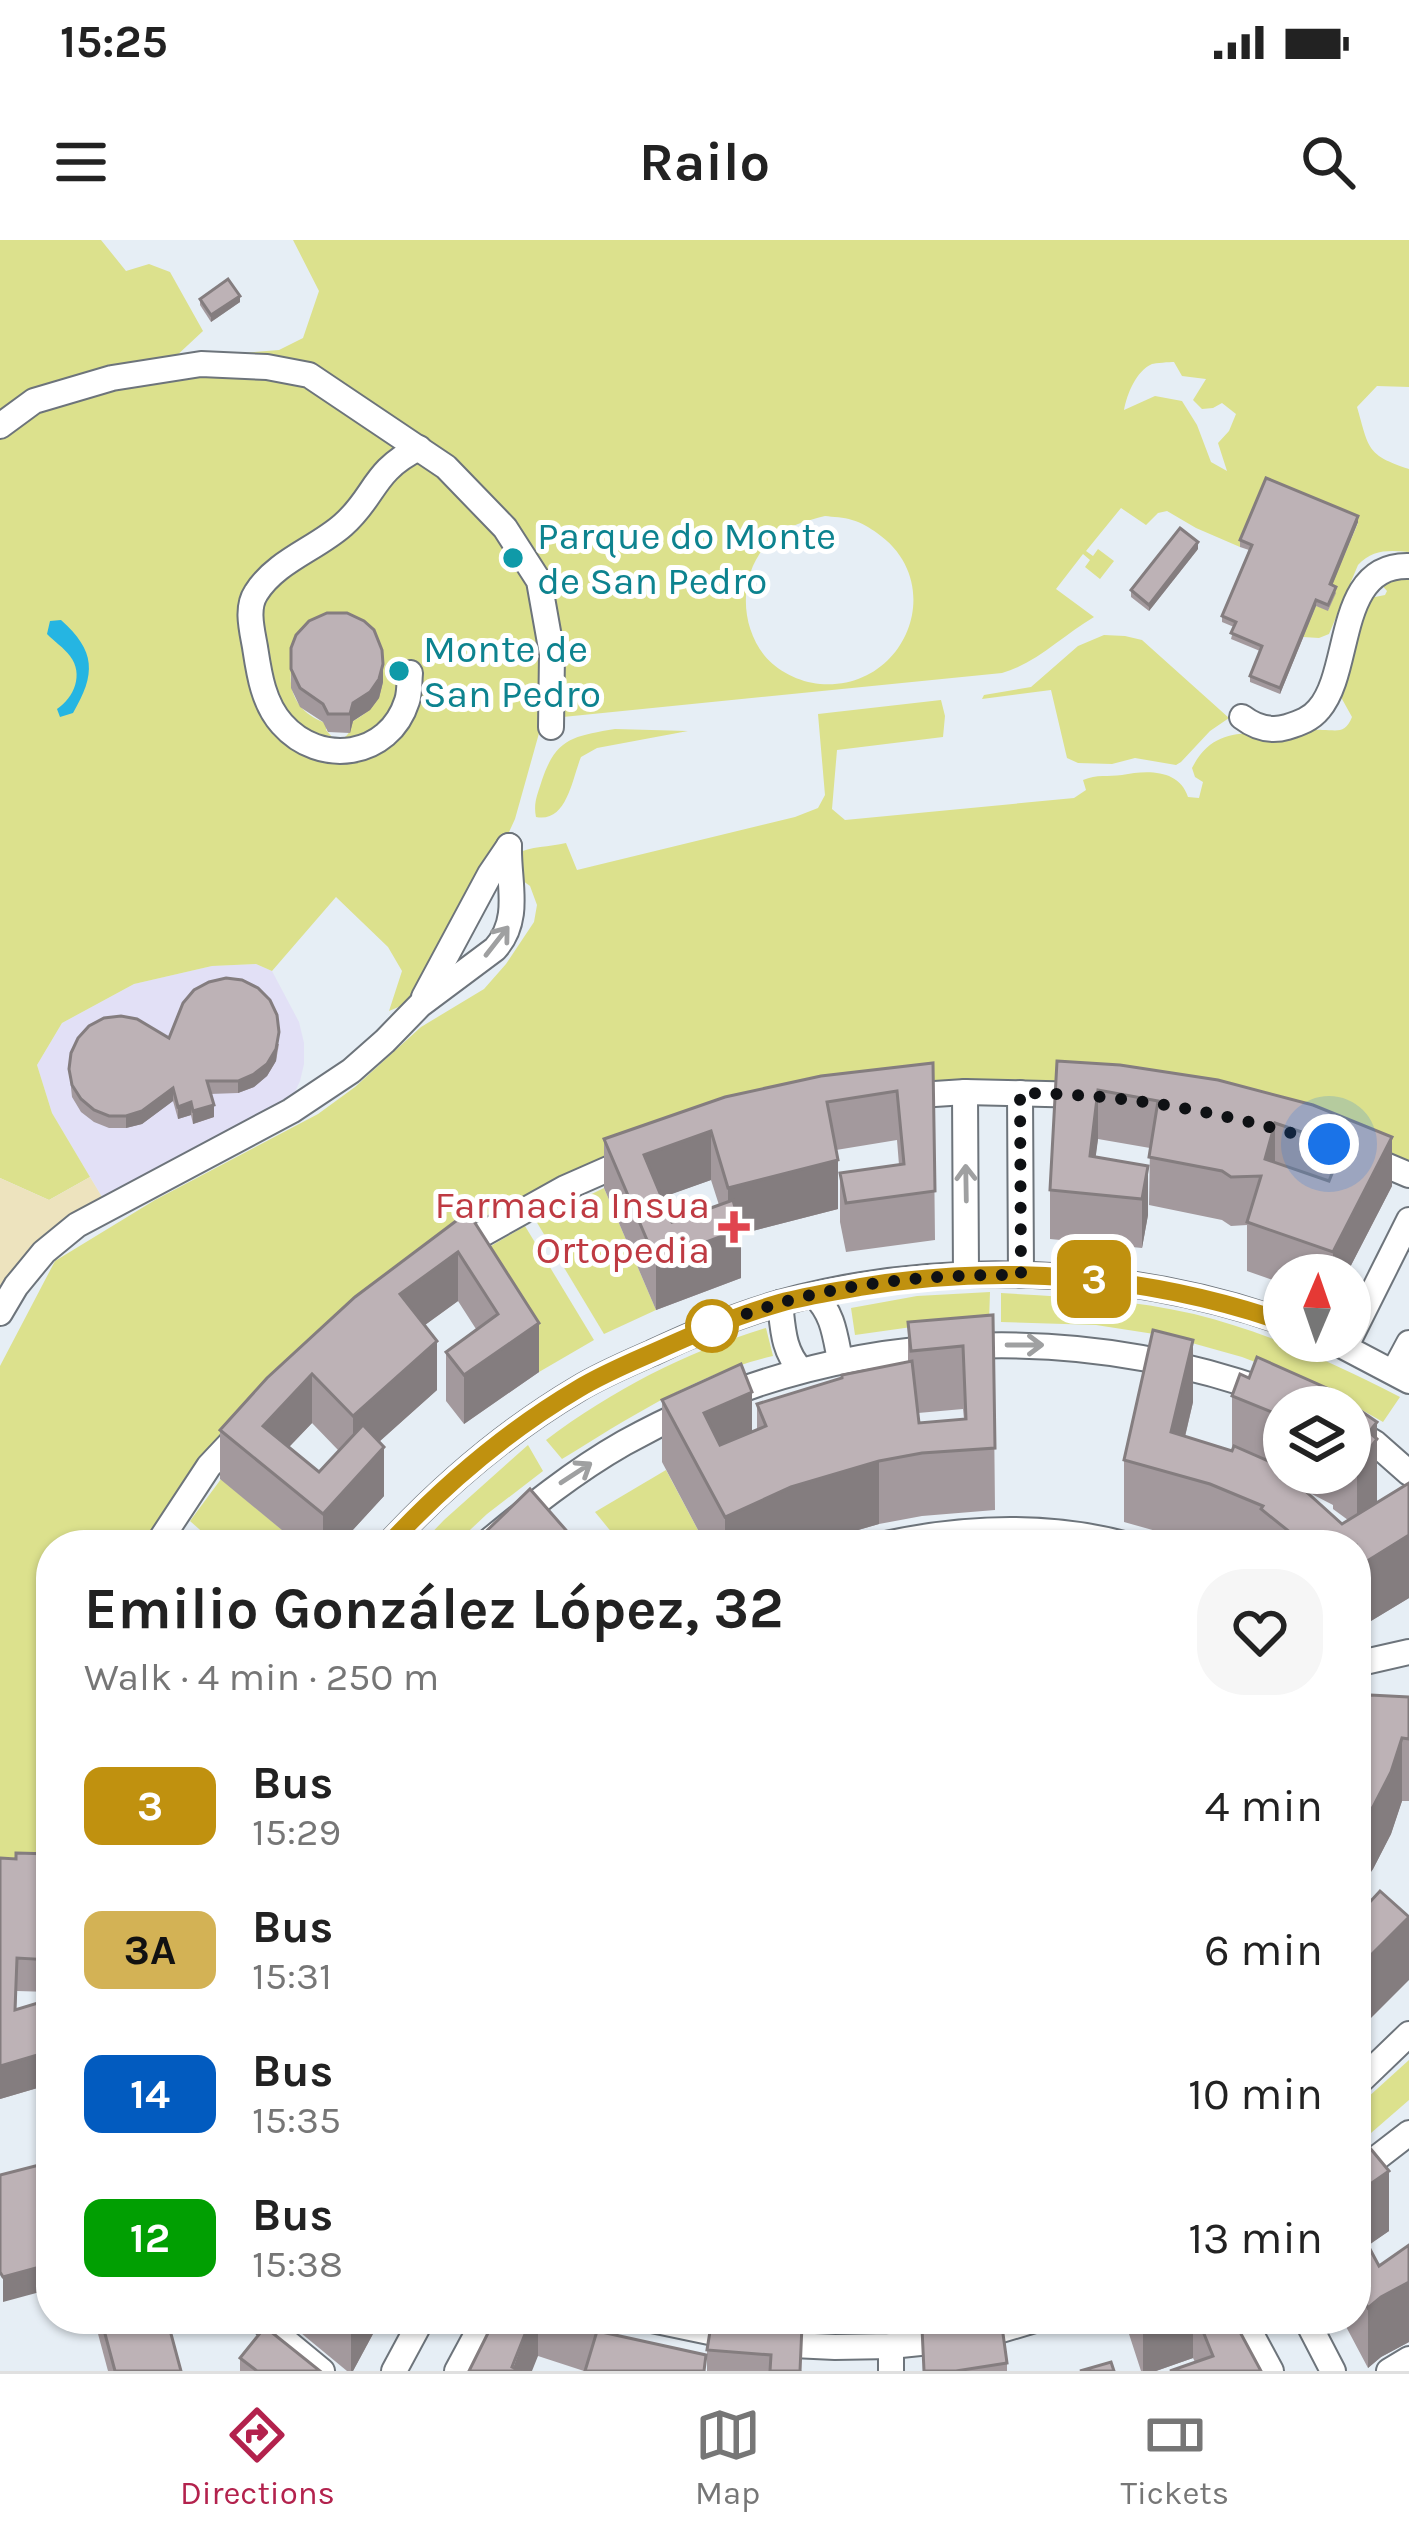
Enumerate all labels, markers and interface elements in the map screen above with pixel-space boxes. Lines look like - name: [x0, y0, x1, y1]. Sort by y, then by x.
- text: 15:25: [60, 16, 168, 68]
- icon: menu: [48, 129, 114, 195]
- icon: search: [1295, 129, 1361, 195]
- text: Railo: [639, 130, 770, 194]
- place label: Parque do Monte de San Pedro: [537, 513, 836, 604]
- marker: Parque do Monte de San Pedro: [500, 545, 526, 571]
- place label: Monte de San Pedro: [423, 626, 601, 717]
- marker: Monte de San Pedro: [386, 658, 412, 684]
- one-way arrow: [483, 926, 509, 958]
- your location: [1299, 1114, 1359, 1174]
- one-way arrow: [955, 1164, 978, 1203]
- place label: Farmacia Insua Ortopedia: [434, 1182, 710, 1273]
- marker: Farmacia Insua Ortopedia: [721, 1214, 747, 1240]
- line badge: 3: [1055, 1240, 1133, 1318]
- text: 3: [1081, 1254, 1107, 1304]
- north arrow: [1263, 1254, 1371, 1362]
- map controls: [1263, 1254, 1371, 1494]
- unlabelled marker: [687, 1301, 737, 1351]
- one-way arrow: [1005, 1334, 1044, 1357]
- button: layers: [1263, 1386, 1371, 1494]
- one-way arrow: [559, 1461, 593, 1486]
- button: heart: [1197, 1569, 1323, 1695]
- text: Emilio González López, 32: [84, 1576, 783, 1642]
- text: Walk · 4 min · 250 m: [84, 1654, 439, 1700]
- text: Bus: [252, 1757, 333, 1809]
- text: 4 min: [1205, 1780, 1323, 1832]
- text: 3: [137, 1781, 163, 1831]
- text: 15:29: [252, 1809, 341, 1855]
- text: Bus: [252, 1901, 333, 1953]
- text: 6 min: [1204, 1924, 1323, 1976]
- text: 3A: [124, 1925, 176, 1975]
- text: 15:31: [252, 1953, 332, 1999]
- text: Bus: [252, 2045, 333, 2097]
- text: 10 min: [1188, 2068, 1323, 2120]
- text: 14: [130, 2069, 170, 2119]
- text: 15:35: [252, 2097, 341, 2143]
- text: Bus: [252, 2189, 333, 2241]
- text: 13 min: [1188, 2212, 1323, 2264]
- text: 12: [130, 2213, 170, 2263]
- text: 15:38: [252, 2241, 343, 2287]
- tab: Directions: [180, 2402, 335, 2512]
- tab: Map: [695, 2402, 761, 2512]
- tab: Tickets: [1120, 2402, 1229, 2512]

